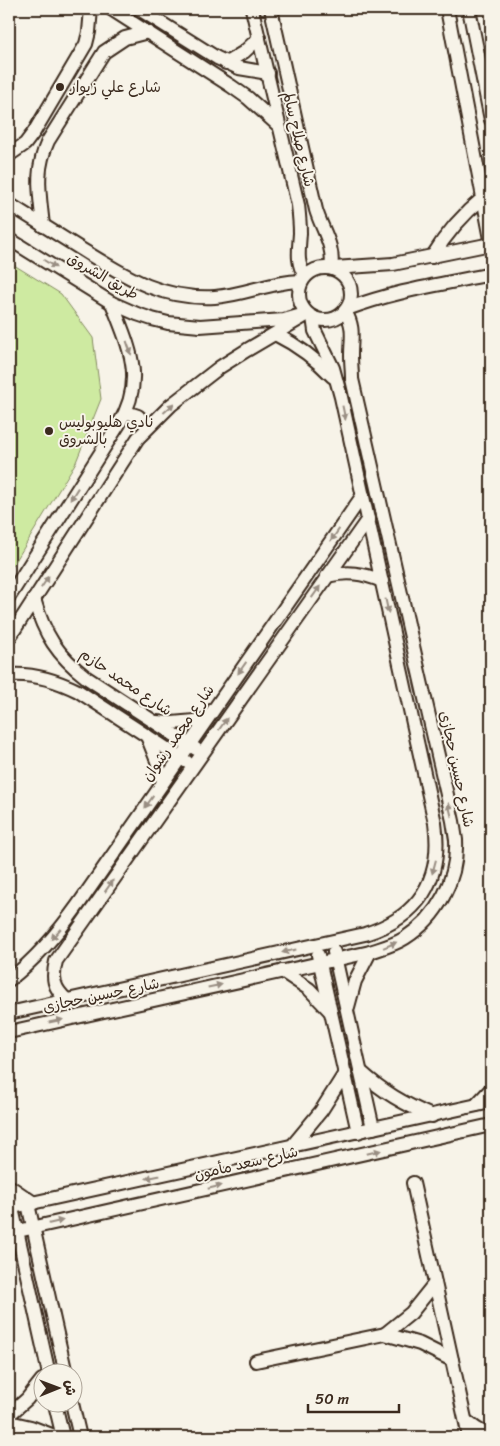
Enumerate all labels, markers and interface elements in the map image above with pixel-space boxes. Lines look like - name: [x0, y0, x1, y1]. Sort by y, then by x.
- place label: شارع علي زيوار: [69, 74, 161, 100]
- marker: شارع علي زيوار: [54, 81, 66, 93]
- street label: شارع صلاح سالم: [275, 89, 323, 189]
- street label: طريق الشروق: [62, 245, 144, 307]
- one-way arrow: [44, 260, 57, 269]
- one-way arrow: [125, 341, 133, 356]
- one-way arrow: [163, 402, 175, 414]
- one-way arrow: [340, 405, 348, 420]
- place label: نادي هليوبوليس بالشروق: [59, 409, 153, 452]
- marker: نادي هليوبوليس بالشروق: [43, 425, 55, 437]
- one-way arrow: [69, 487, 79, 501]
- one-way arrow: [330, 528, 340, 542]
- one-way arrow: [40, 575, 49, 589]
- one-way arrow: [311, 585, 321, 598]
- one-way arrow: [383, 598, 391, 613]
- street label: شارع محمد حازم: [74, 641, 178, 723]
- one-way arrow: [237, 661, 247, 675]
- street label: شارع محمد رشوان: [135, 679, 221, 787]
- street label: شارع حسين حجازى: [432, 708, 482, 830]
- one-way arrow: [218, 718, 228, 731]
- one-way arrow: [145, 795, 154, 809]
- one-way arrow: [446, 803, 454, 818]
- one-way arrow: [430, 860, 438, 875]
- one-way arrow: [104, 879, 114, 893]
- one-way arrow: [50, 928, 61, 941]
- one-way arrow: [383, 941, 397, 949]
- one-way arrow: [281, 947, 296, 955]
- street label: شارع حسين حجازى: [40, 970, 162, 1020]
- one-way arrow: [208, 982, 223, 990]
- one-way arrow: [49, 1017, 64, 1025]
- street label: شارع سعد مأمون: [191, 1138, 301, 1188]
- one-way arrow: [366, 1147, 382, 1155]
- one-way arrow: [145, 1173, 161, 1181]
- one-way arrow: [207, 1183, 223, 1191]
- one-way arrow: [49, 1218, 64, 1226]
- north arrow: [32, 1364, 82, 1414]
- text: ش: [58, 1380, 83, 1396]
- scale bar: [308, 1381, 399, 1413]
- text: 50 m: [315, 1386, 350, 1412]

